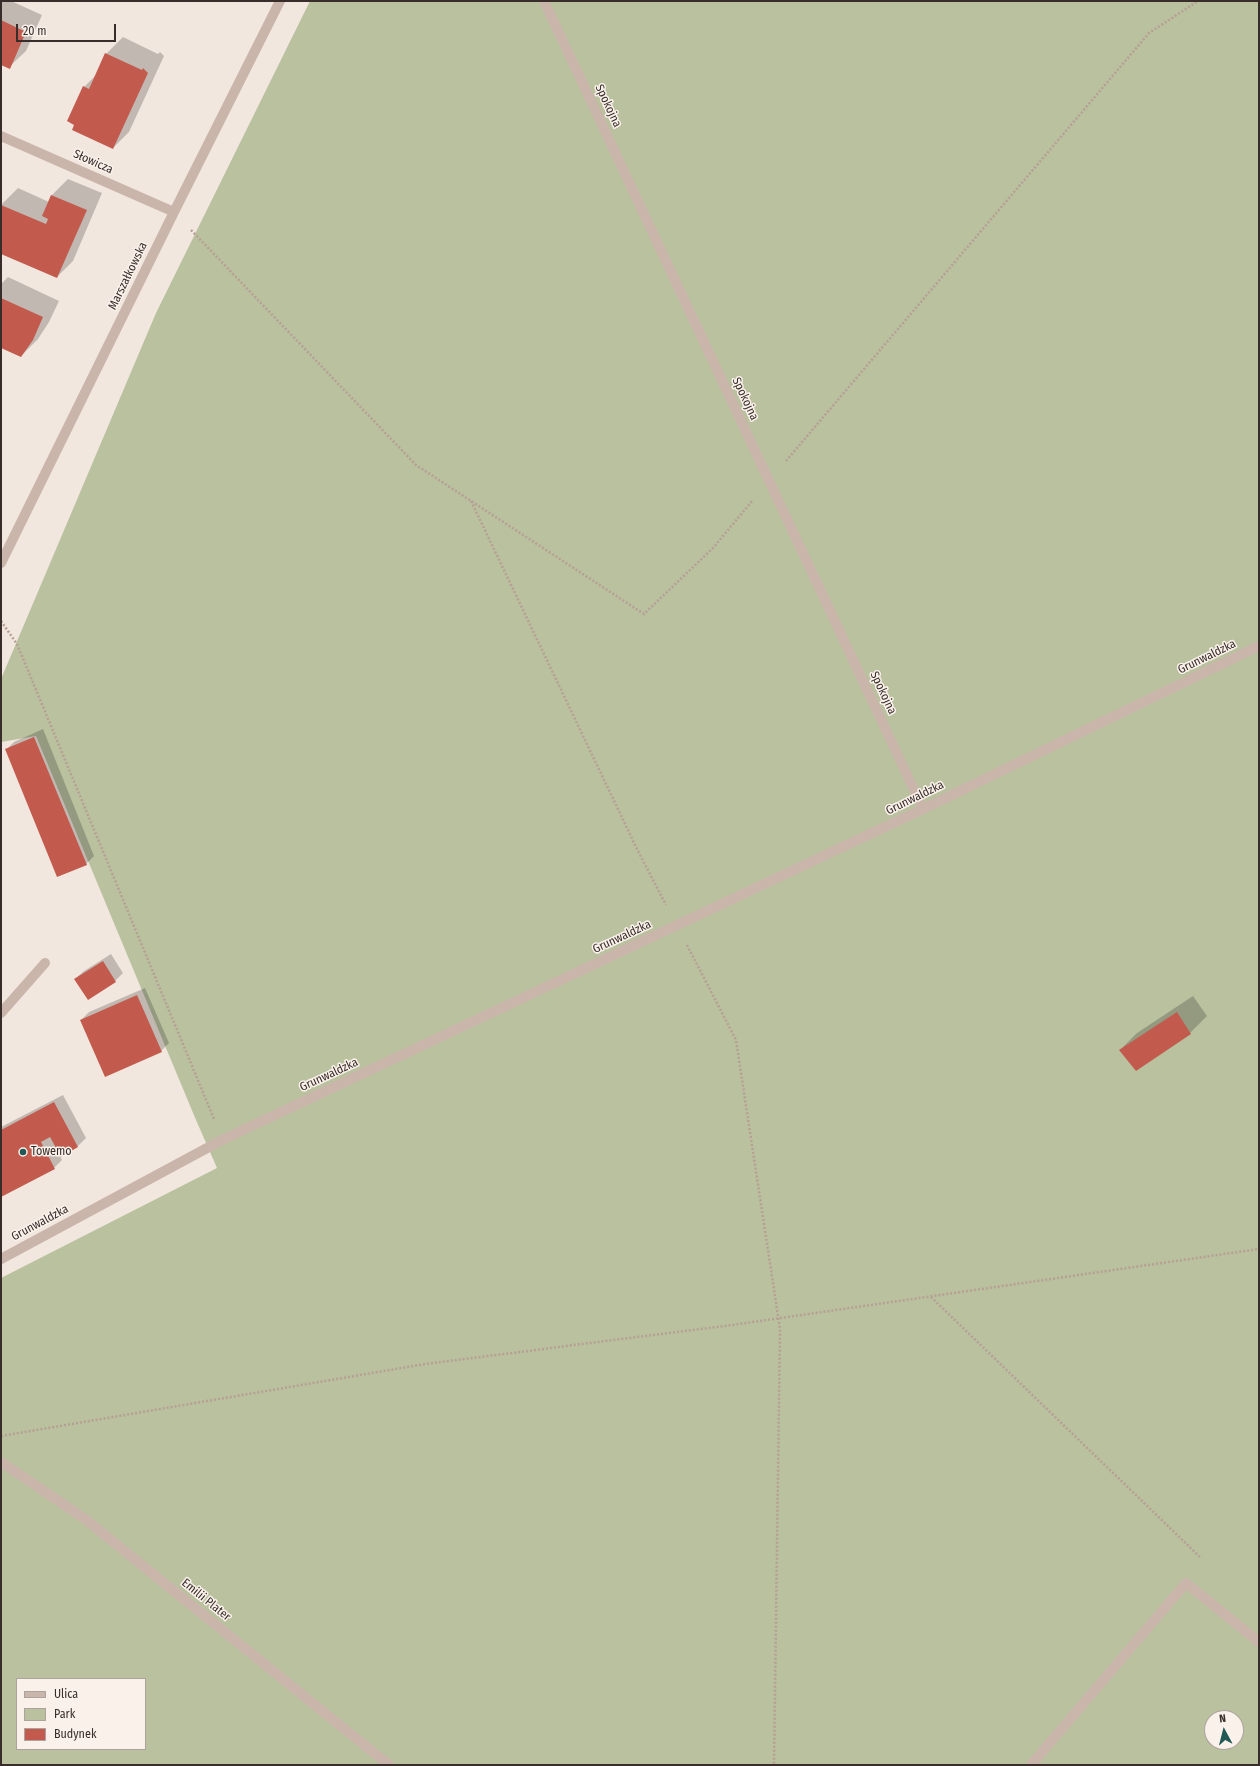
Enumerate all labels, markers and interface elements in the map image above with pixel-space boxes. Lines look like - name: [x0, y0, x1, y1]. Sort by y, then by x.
- scale bar: [18, 16, 118, 42]
- text: 20 m: [23, 24, 47, 38]
- street label: Spokojna: [592, 82, 624, 130]
- street label: Słowicza: [71, 147, 115, 177]
- street label: Marszałkowska: [105, 240, 151, 312]
- street label: Spokojna: [729, 375, 761, 423]
- street label: Grunwaldzka: [1176, 637, 1238, 677]
- street label: Spokojna: [867, 669, 899, 717]
- street label: Grunwaldzka: [884, 778, 946, 818]
- street label: Grunwaldzka: [591, 917, 653, 957]
- street label: Grunwaldzka: [298, 1055, 360, 1095]
- place label: Towemo: [31, 1145, 72, 1159]
- marker: Towemo: [18, 1147, 28, 1157]
- street label: Grunwaldzka: [9, 1202, 71, 1244]
- street label: Emilii Plater: [179, 1576, 233, 1624]
- legend: [16, 1678, 146, 1750]
- text: Ulica: [54, 1687, 78, 1701]
- text: Park: [54, 1707, 75, 1721]
- north arrow: [1204, 1710, 1244, 1750]
- text: N: [1219, 1712, 1227, 1725]
- text: Budynek: [54, 1727, 96, 1741]

